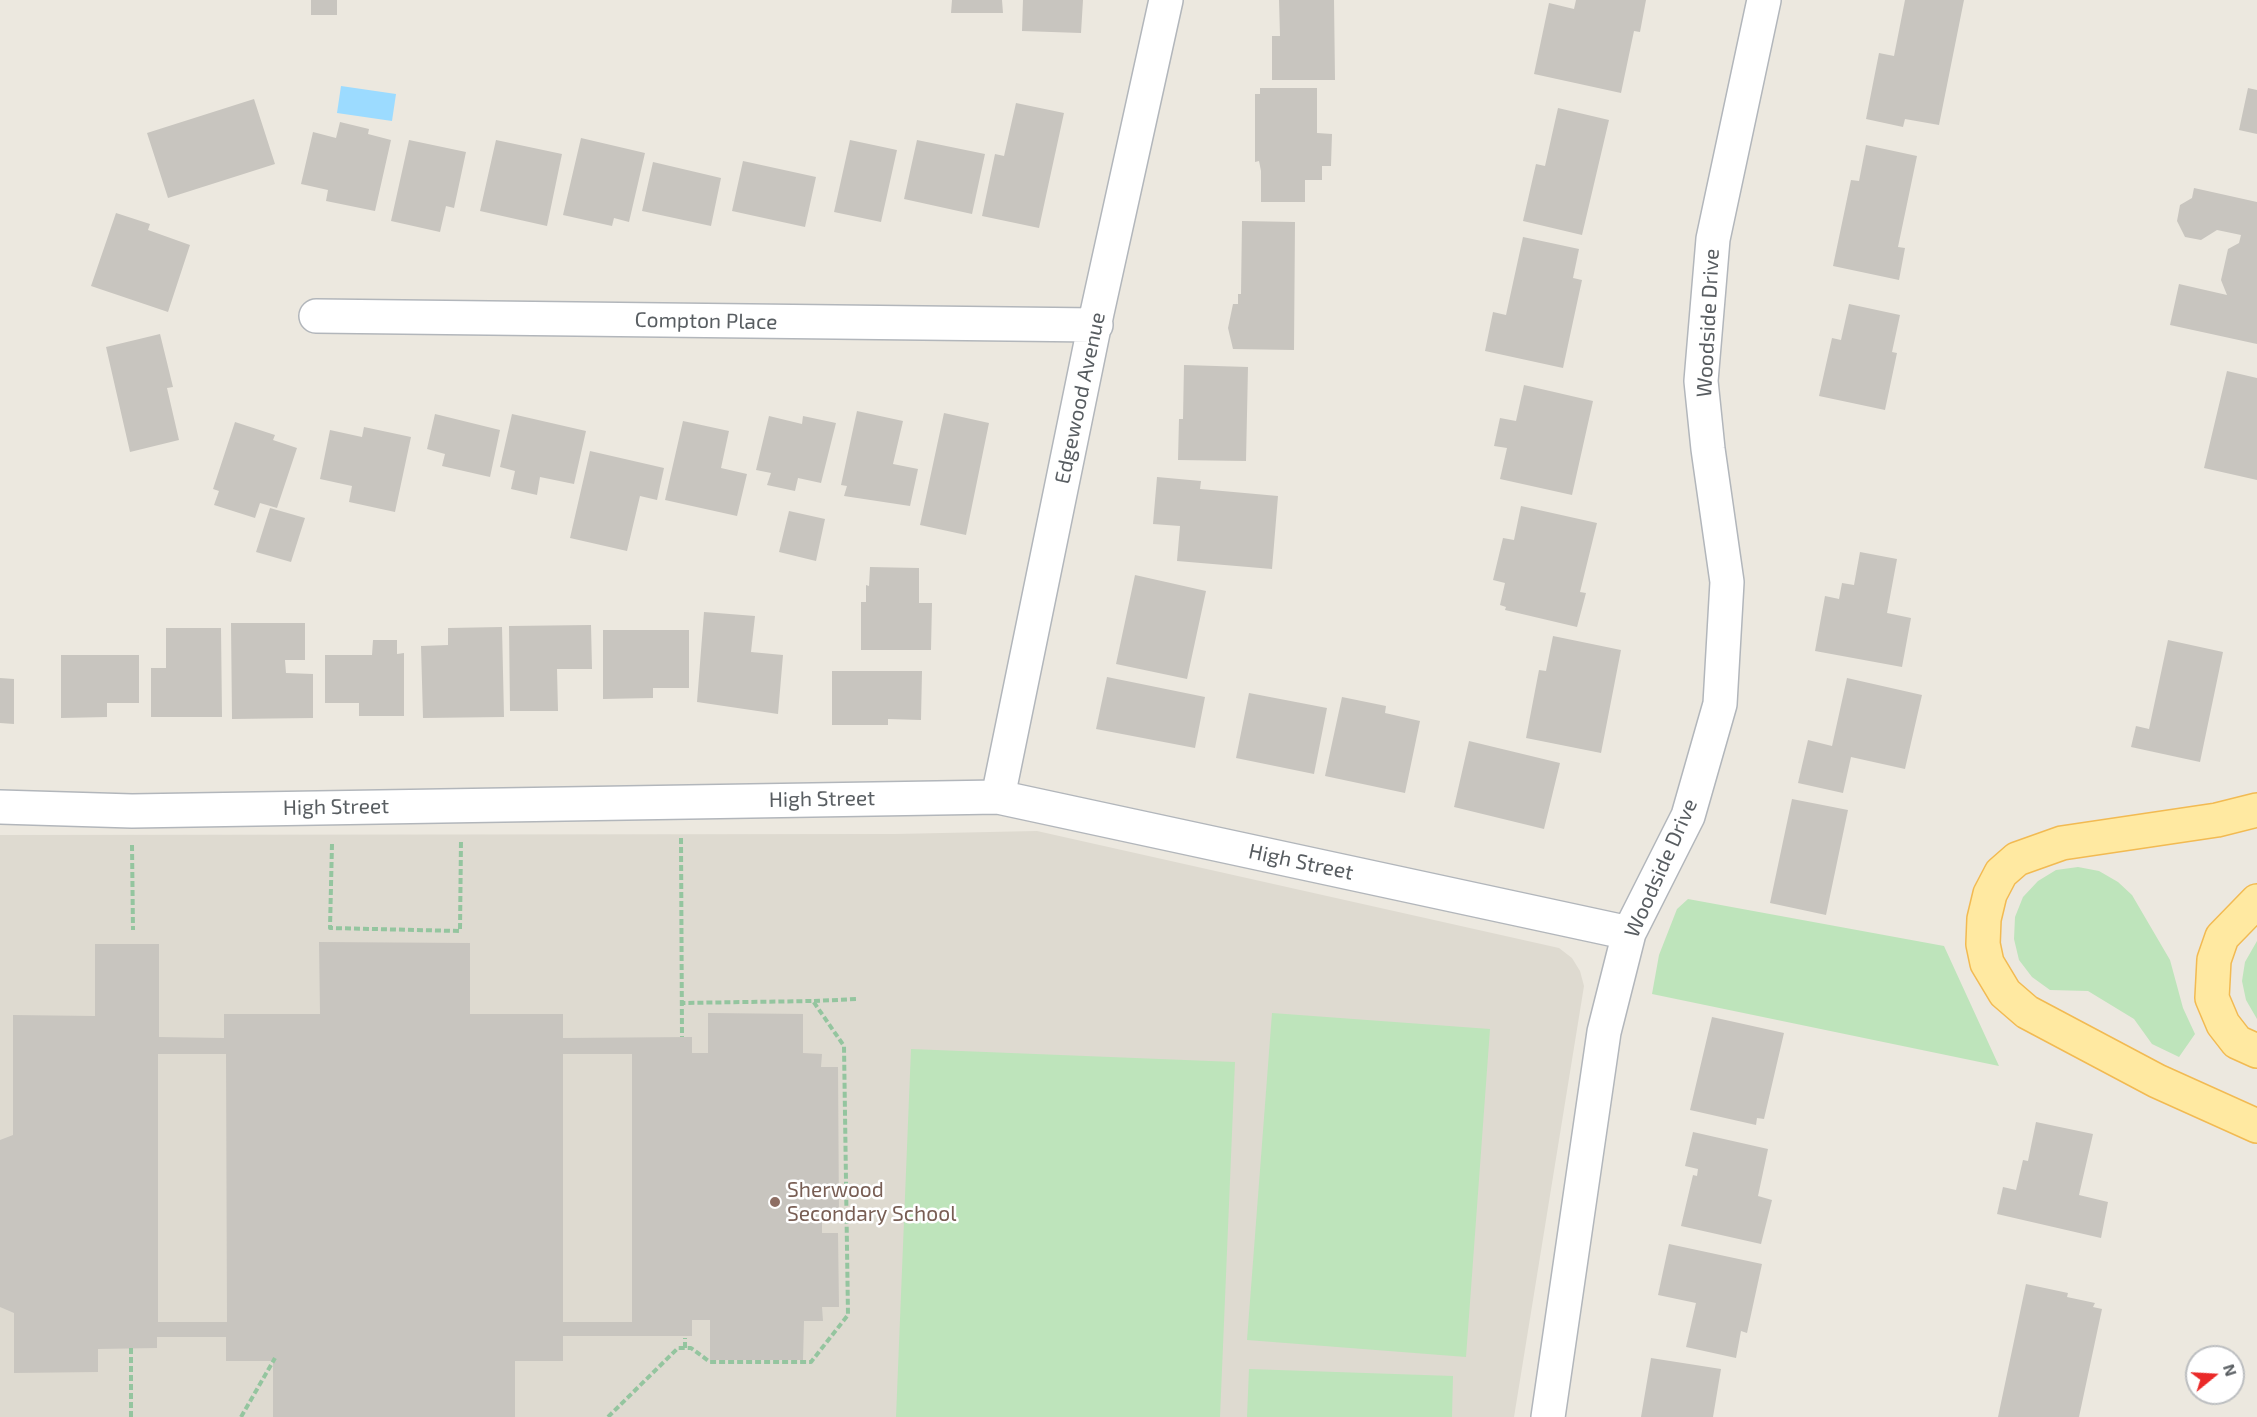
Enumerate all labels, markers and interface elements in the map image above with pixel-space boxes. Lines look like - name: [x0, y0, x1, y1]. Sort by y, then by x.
- street label: Woodside Drive: [1692, 248, 1724, 398]
- street label: Compton Place: [634, 307, 778, 335]
- street label: Edgewood Avenue: [1049, 310, 1111, 486]
- street label: High Street: [769, 785, 875, 813]
- street label: High Street: [283, 793, 389, 821]
- street label: Woodside Drive: [1619, 795, 1703, 941]
- street label: High Street: [1246, 839, 1356, 885]
- place label: Sherwood Secondary School: [787, 1177, 956, 1227]
- marker: Sherwood Secondary School: [768, 1195, 782, 1209]
- north arrow: [2185, 1345, 2245, 1405]
- text: N: [2220, 1361, 2242, 1378]

